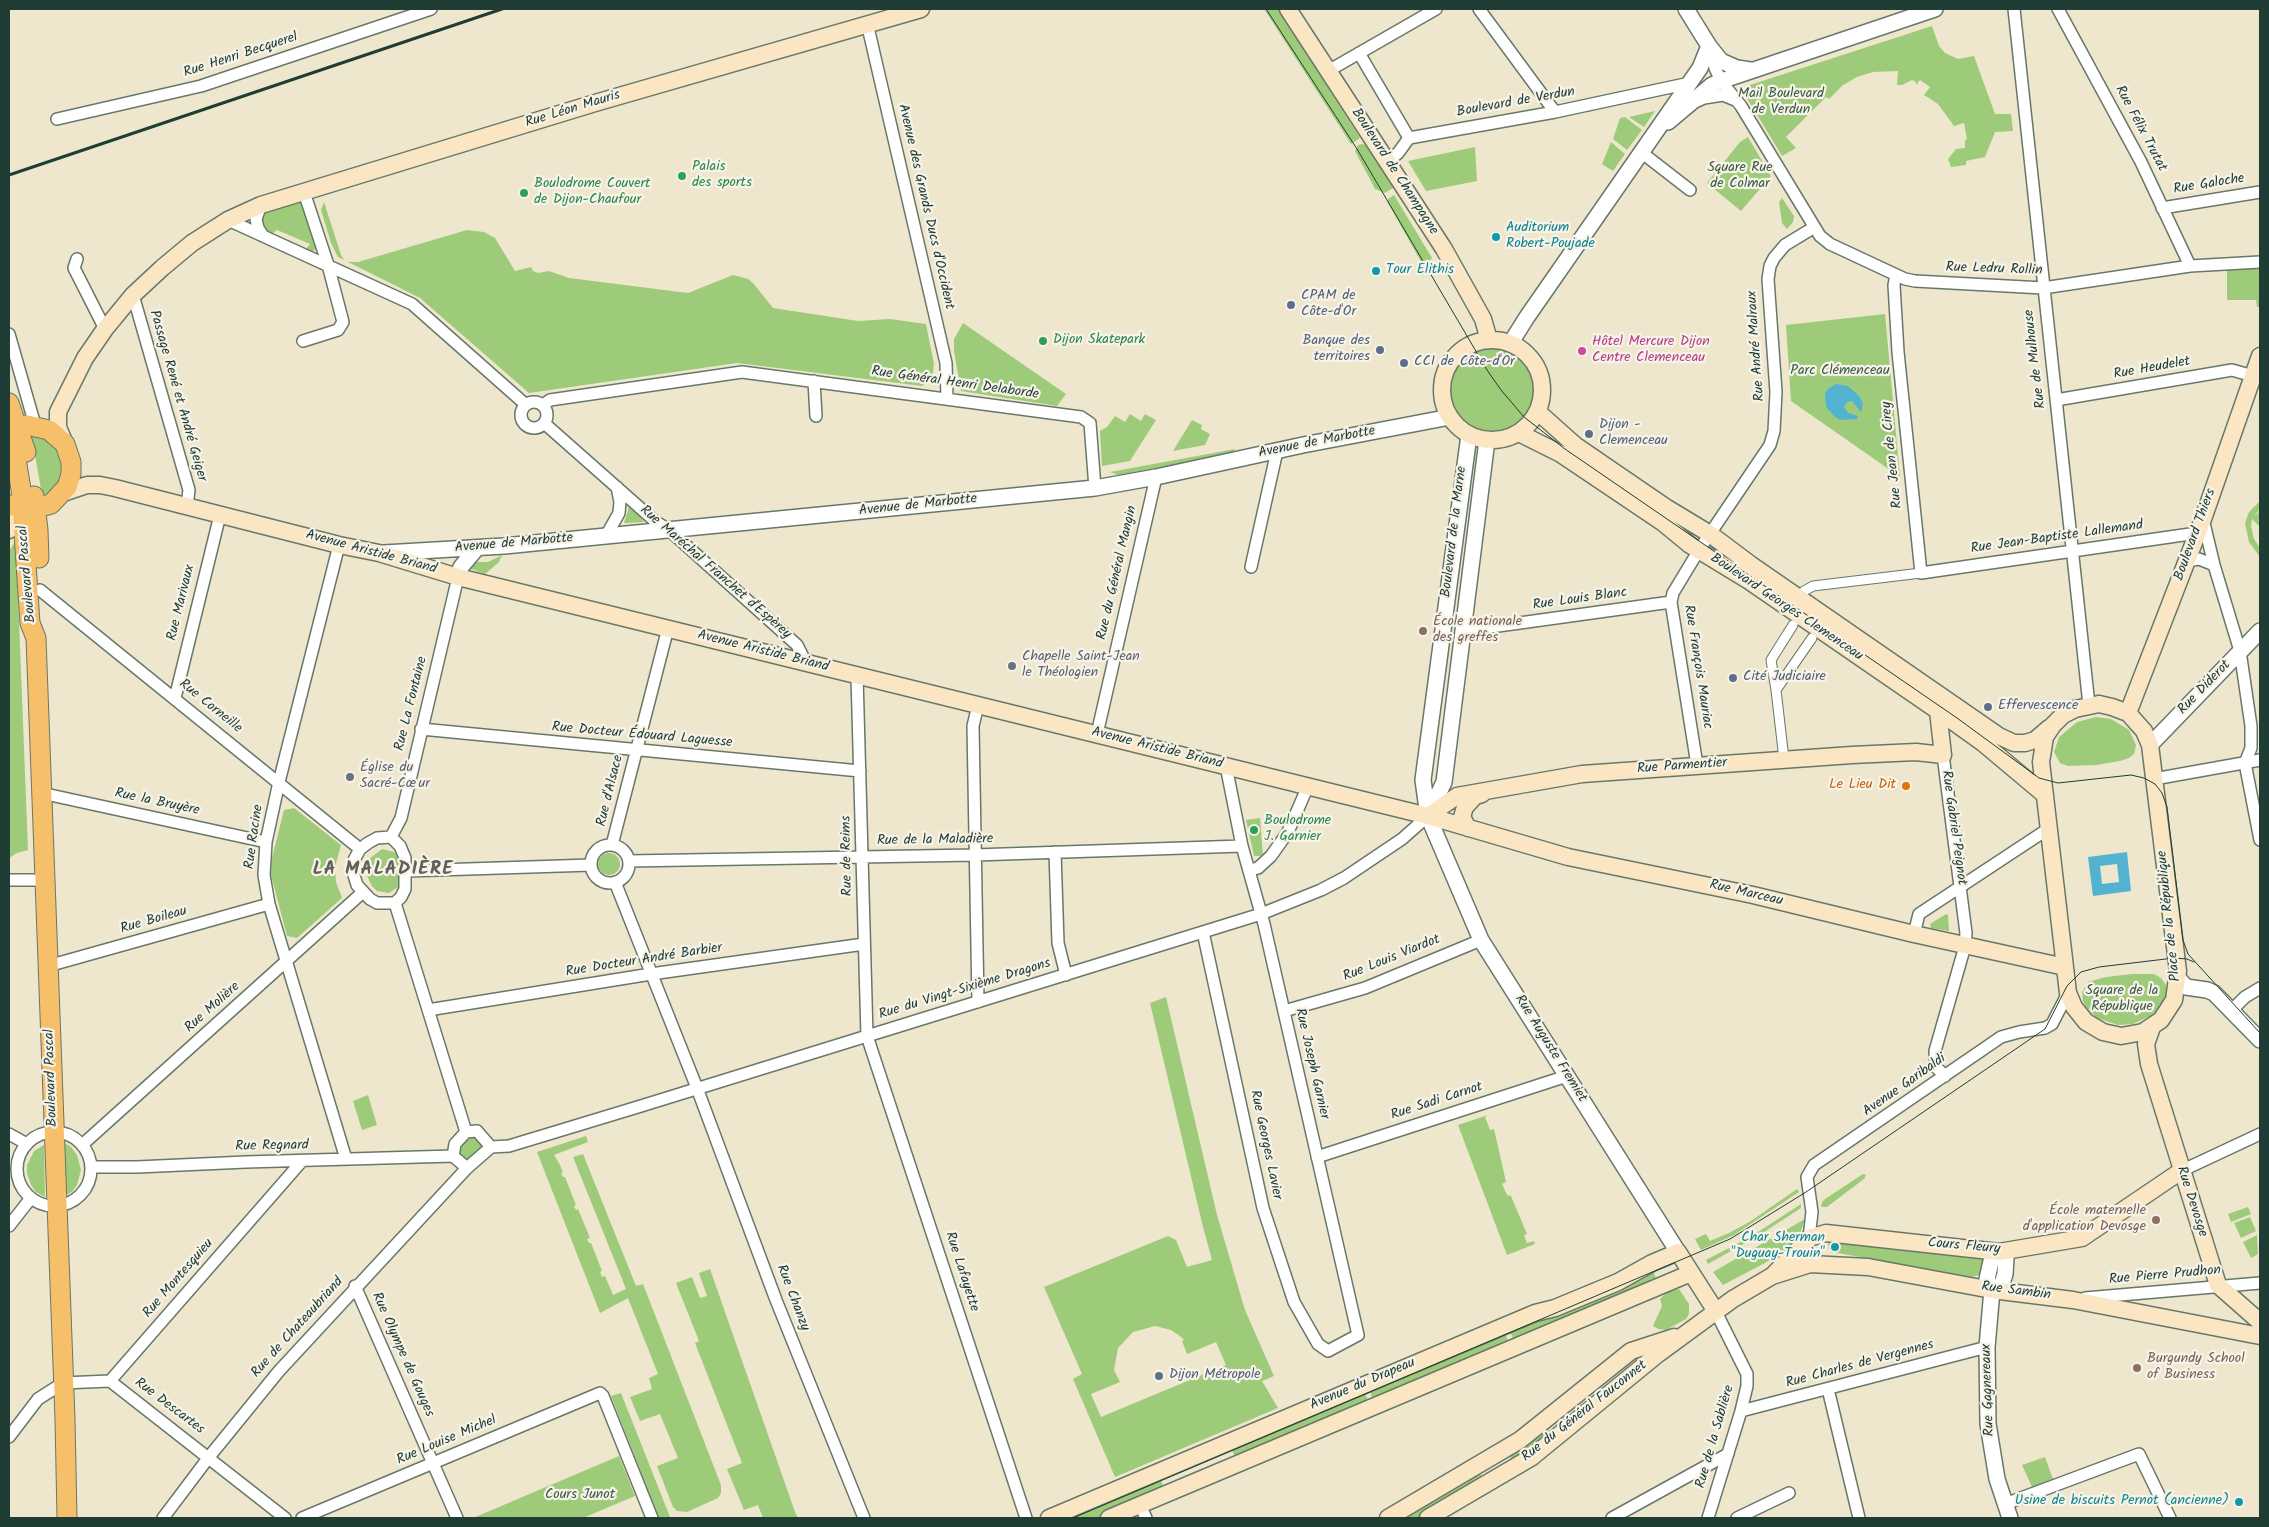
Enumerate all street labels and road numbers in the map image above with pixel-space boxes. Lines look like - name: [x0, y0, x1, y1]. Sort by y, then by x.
- street label: Rue Henri Becquerel: [182, 30, 300, 82]
- street label: Rue Félix Trutat: [2110, 83, 2170, 175]
- street label: Boulevard de Verdun: [1456, 84, 1576, 122]
- street label: Rue Léon Mauris: [524, 88, 622, 132]
- street label: Avenue des Grands Ducs d'Occident: [893, 103, 957, 311]
- street label: Boulevard de Champagne: [1347, 106, 1441, 238]
- street label: Rue Galoche: [2172, 171, 2246, 199]
- street label: Rue Ledru Rollin: [1945, 260, 2043, 280]
- street label: Rue André Malraux: [1745, 290, 1769, 402]
- street label: Passage René et André Geiger: [144, 308, 210, 484]
- street label: Rue de Mulhouse: [2022, 308, 2050, 410]
- street label: Rue Heudelet: [2112, 354, 2192, 384]
- street label: Rue Général Henri Delaborde: [870, 364, 1040, 404]
- street label: Rue Jean de Cirey: [1879, 401, 1907, 509]
- street label: Avenue de Marbotte: [1257, 423, 1377, 463]
- street label: Boulevard de la Marne: [1439, 465, 1471, 599]
- street label: Boulevard Thiers: [2172, 487, 2220, 583]
- street label: Avenue de Marbotte: [858, 491, 978, 521]
- street label: Rue Maréchal Franchet d'Espèrey: [636, 503, 794, 643]
- street label: Rue du Général Mangin: [1094, 504, 1142, 642]
- street label: Rue Jean-Baptiste Lallemand: [1970, 518, 2144, 558]
- street label: Boulevard Pascal: [15, 525, 41, 623]
- street label: Avenue Aristide Briand: [304, 527, 438, 579]
- street label: Avenue de Marbotte: [454, 530, 574, 558]
- street label: Boulevard Georges Clemenceau: [1706, 551, 1866, 665]
- street label: Rue Marivaux: [164, 563, 200, 643]
- street label: Rue Louis Blanc: [1532, 585, 1628, 615]
- street label: Rue François Mauriac: [1679, 604, 1715, 730]
- street label: Avenue Aristide Briand: [696, 628, 830, 676]
- street label: Rue La Fontaine: [392, 655, 432, 753]
- street label: Rue Diderot: [2175, 657, 2235, 719]
- street label: Rue Corneille: [175, 676, 245, 738]
- street label: Rue Docteur Édouard Laguesse: [551, 720, 733, 752]
- street label: Avenue Aristide Briand: [1090, 725, 1224, 773]
- street label: Rue d'Alsace: [594, 754, 628, 828]
- street label: Rue Parmentier: [1636, 755, 1728, 779]
- street label: Rue Gabriel Peignot: [1937, 770, 1969, 886]
- street label: Rue la Bruyère: [113, 786, 201, 820]
- street label: Rue Racine: [242, 804, 268, 870]
- street label: Rue de Reims: [839, 816, 857, 896]
- street label: Rue de la Maladière: [877, 832, 993, 850]
- street label: Place de la République: [2155, 850, 2185, 982]
- street label: Rue Marceau: [1708, 877, 1784, 911]
- street label: Rue Boileau: [119, 903, 189, 939]
- street label: Rue Louis Viardot: [1341, 932, 1443, 986]
- street label: Rue Docteur André Barbier: [565, 940, 723, 982]
- street label: Rue du Vingt-Sixième Dragons: [877, 956, 1053, 1024]
- street label: Rue Molière: [182, 979, 244, 1037]
- street label: Rue Auguste Fremiet: [1510, 992, 1590, 1106]
- street label: Rue Joseph Garnier: [1290, 1007, 1332, 1121]
- street label: Boulevard Pascal: [42, 1029, 62, 1127]
- street label: Avenue Garibaldi: [1860, 1051, 1950, 1121]
- street label: Rue Sadi Carnot: [1389, 1079, 1485, 1125]
- street label: Rue Georges Lavier: [1245, 1089, 1285, 1201]
- street label: Rue Regnard: [235, 1138, 309, 1156]
- street label: Rue Devosge: [2172, 1165, 2210, 1239]
- street label: Rue Lafayette: [940, 1230, 982, 1314]
- street label: Cours Fleury: [1927, 1235, 2001, 1259]
- street label: Rue Montesquieu: [140, 1236, 218, 1322]
- street label: Rue Chanzy: [772, 1263, 812, 1333]
- street label: Rue Pierre Prudhon: [2108, 1263, 2222, 1289]
- street label: Rue de Chateaubriand: [248, 1274, 348, 1382]
- street label: Rue Sambin: [1980, 1279, 2052, 1305]
- street label: Rue Olympe de Gouges: [367, 1290, 437, 1420]
- street label: Rue Charles de Vergennes: [1784, 1337, 1936, 1393]
- street label: Rue Gagnereaux: [1979, 1343, 1999, 1437]
- street label: Avenue du Drapeau: [1308, 1355, 1418, 1415]
- street label: Rue du Général Fauconnet: [1519, 1358, 1651, 1466]
- street label: Rue Descartes: [131, 1375, 207, 1439]
- street label: Rue de la Sablière: [1693, 1383, 1739, 1491]
- street label: Rue Louise Michel: [395, 1412, 499, 1470]

